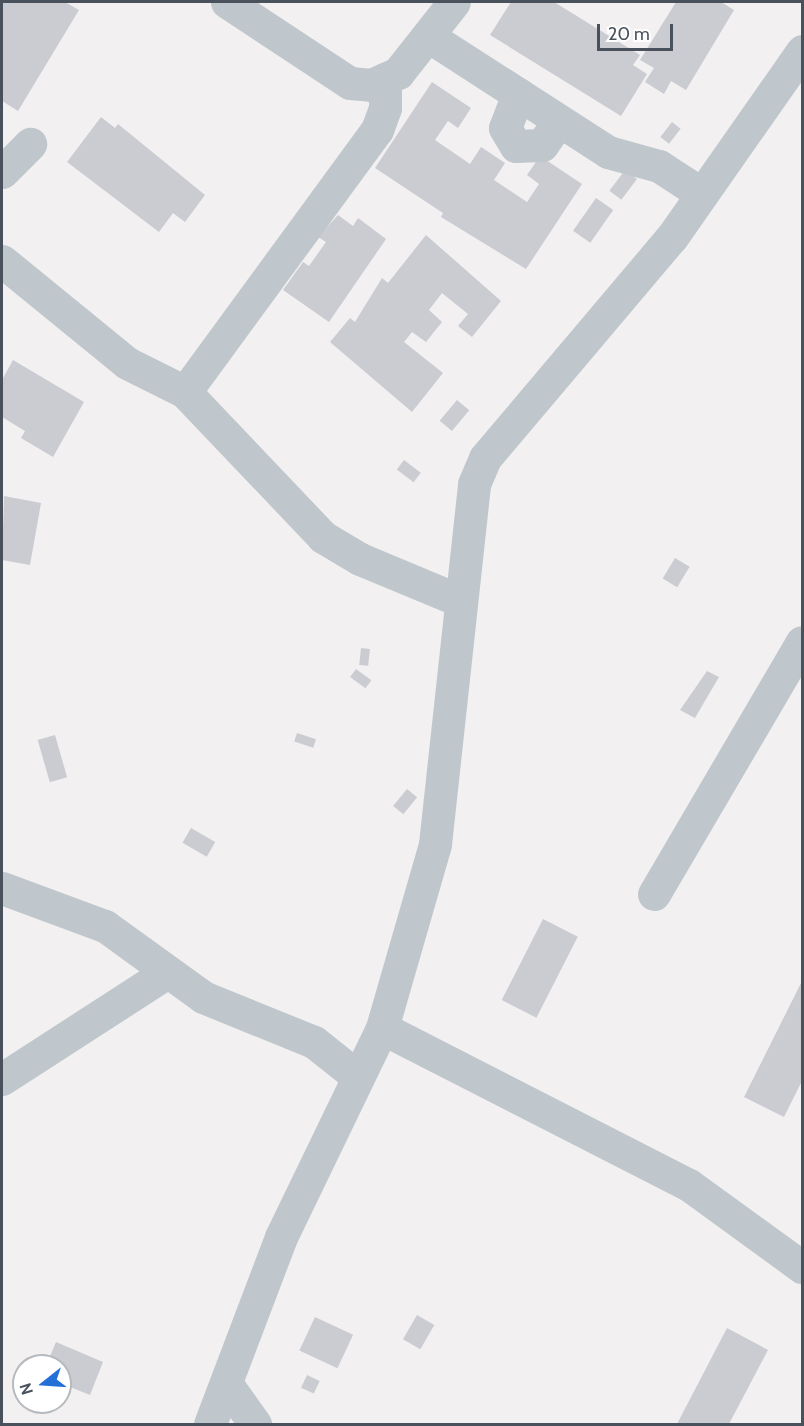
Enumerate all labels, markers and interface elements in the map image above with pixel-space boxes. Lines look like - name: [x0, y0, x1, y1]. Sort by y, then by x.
- scale bar: [600, 12, 676, 50]
- text: 20 m: [608, 23, 650, 45]
- north arrow: [12, 1354, 72, 1414]
- text: N: [15, 1381, 37, 1397]

